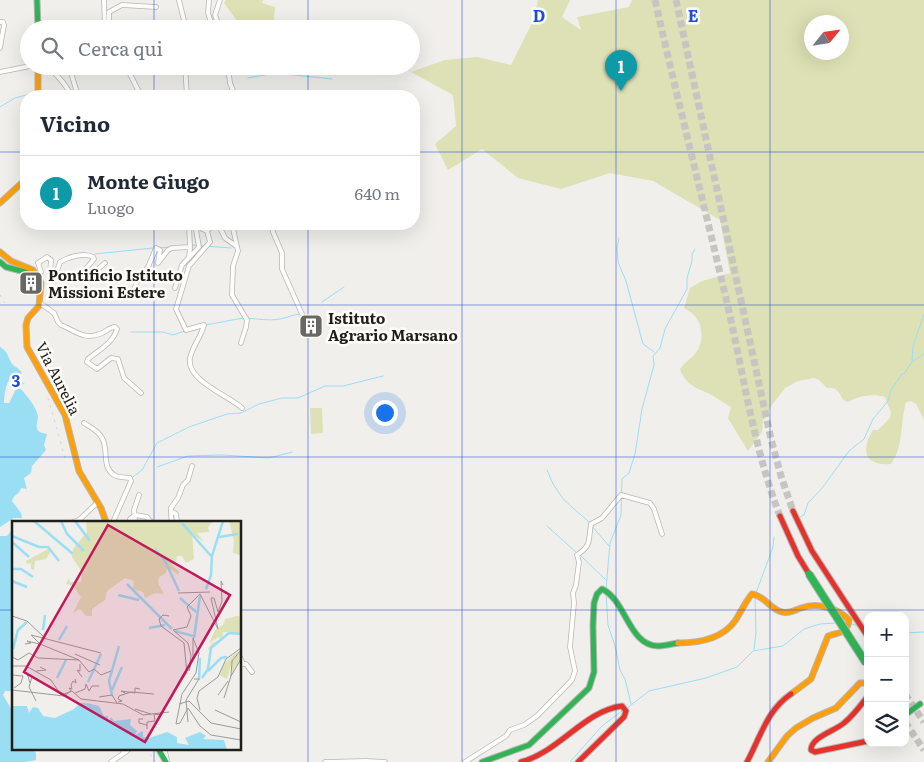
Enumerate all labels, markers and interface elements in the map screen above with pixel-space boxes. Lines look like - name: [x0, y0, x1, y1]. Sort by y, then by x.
- text: D: [533, 3, 545, 27]
- text: E: [688, 3, 699, 27]
- north arrow: [804, 15, 849, 60]
- search box: [20, 20, 420, 75]
- icon: search: [38, 34, 66, 62]
- text: Cerca qui: [78, 34, 163, 62]
- pin: 1: [605, 50, 637, 91]
- text: Vicino: [40, 107, 110, 138]
- text: Monte Giugo: [87, 167, 210, 195]
- text: 1: [53, 181, 59, 205]
- text: 640 m: [355, 181, 400, 205]
- text: Luogo: [87, 195, 134, 219]
- place label: Pontificio Istituto Missioni Estere: [48, 263, 183, 303]
- building icon: Pontificio Istituto Missioni Estere: [18, 270, 44, 296]
- place label: Istituto Agrario Marsano: [328, 306, 458, 346]
- building icon: Istituto Agrario Marsano: [298, 313, 324, 339]
- street label: Via Aurelia: [31, 337, 88, 419]
- text: 3: [12, 368, 21, 392]
- your location: [372, 400, 398, 426]
- inset map: [12, 521, 241, 750]
- map controls: [864, 612, 909, 747]
- button: +: [864, 612, 909, 657]
- button: −: [864, 657, 909, 702]
- button: layers: [864, 702, 909, 747]

